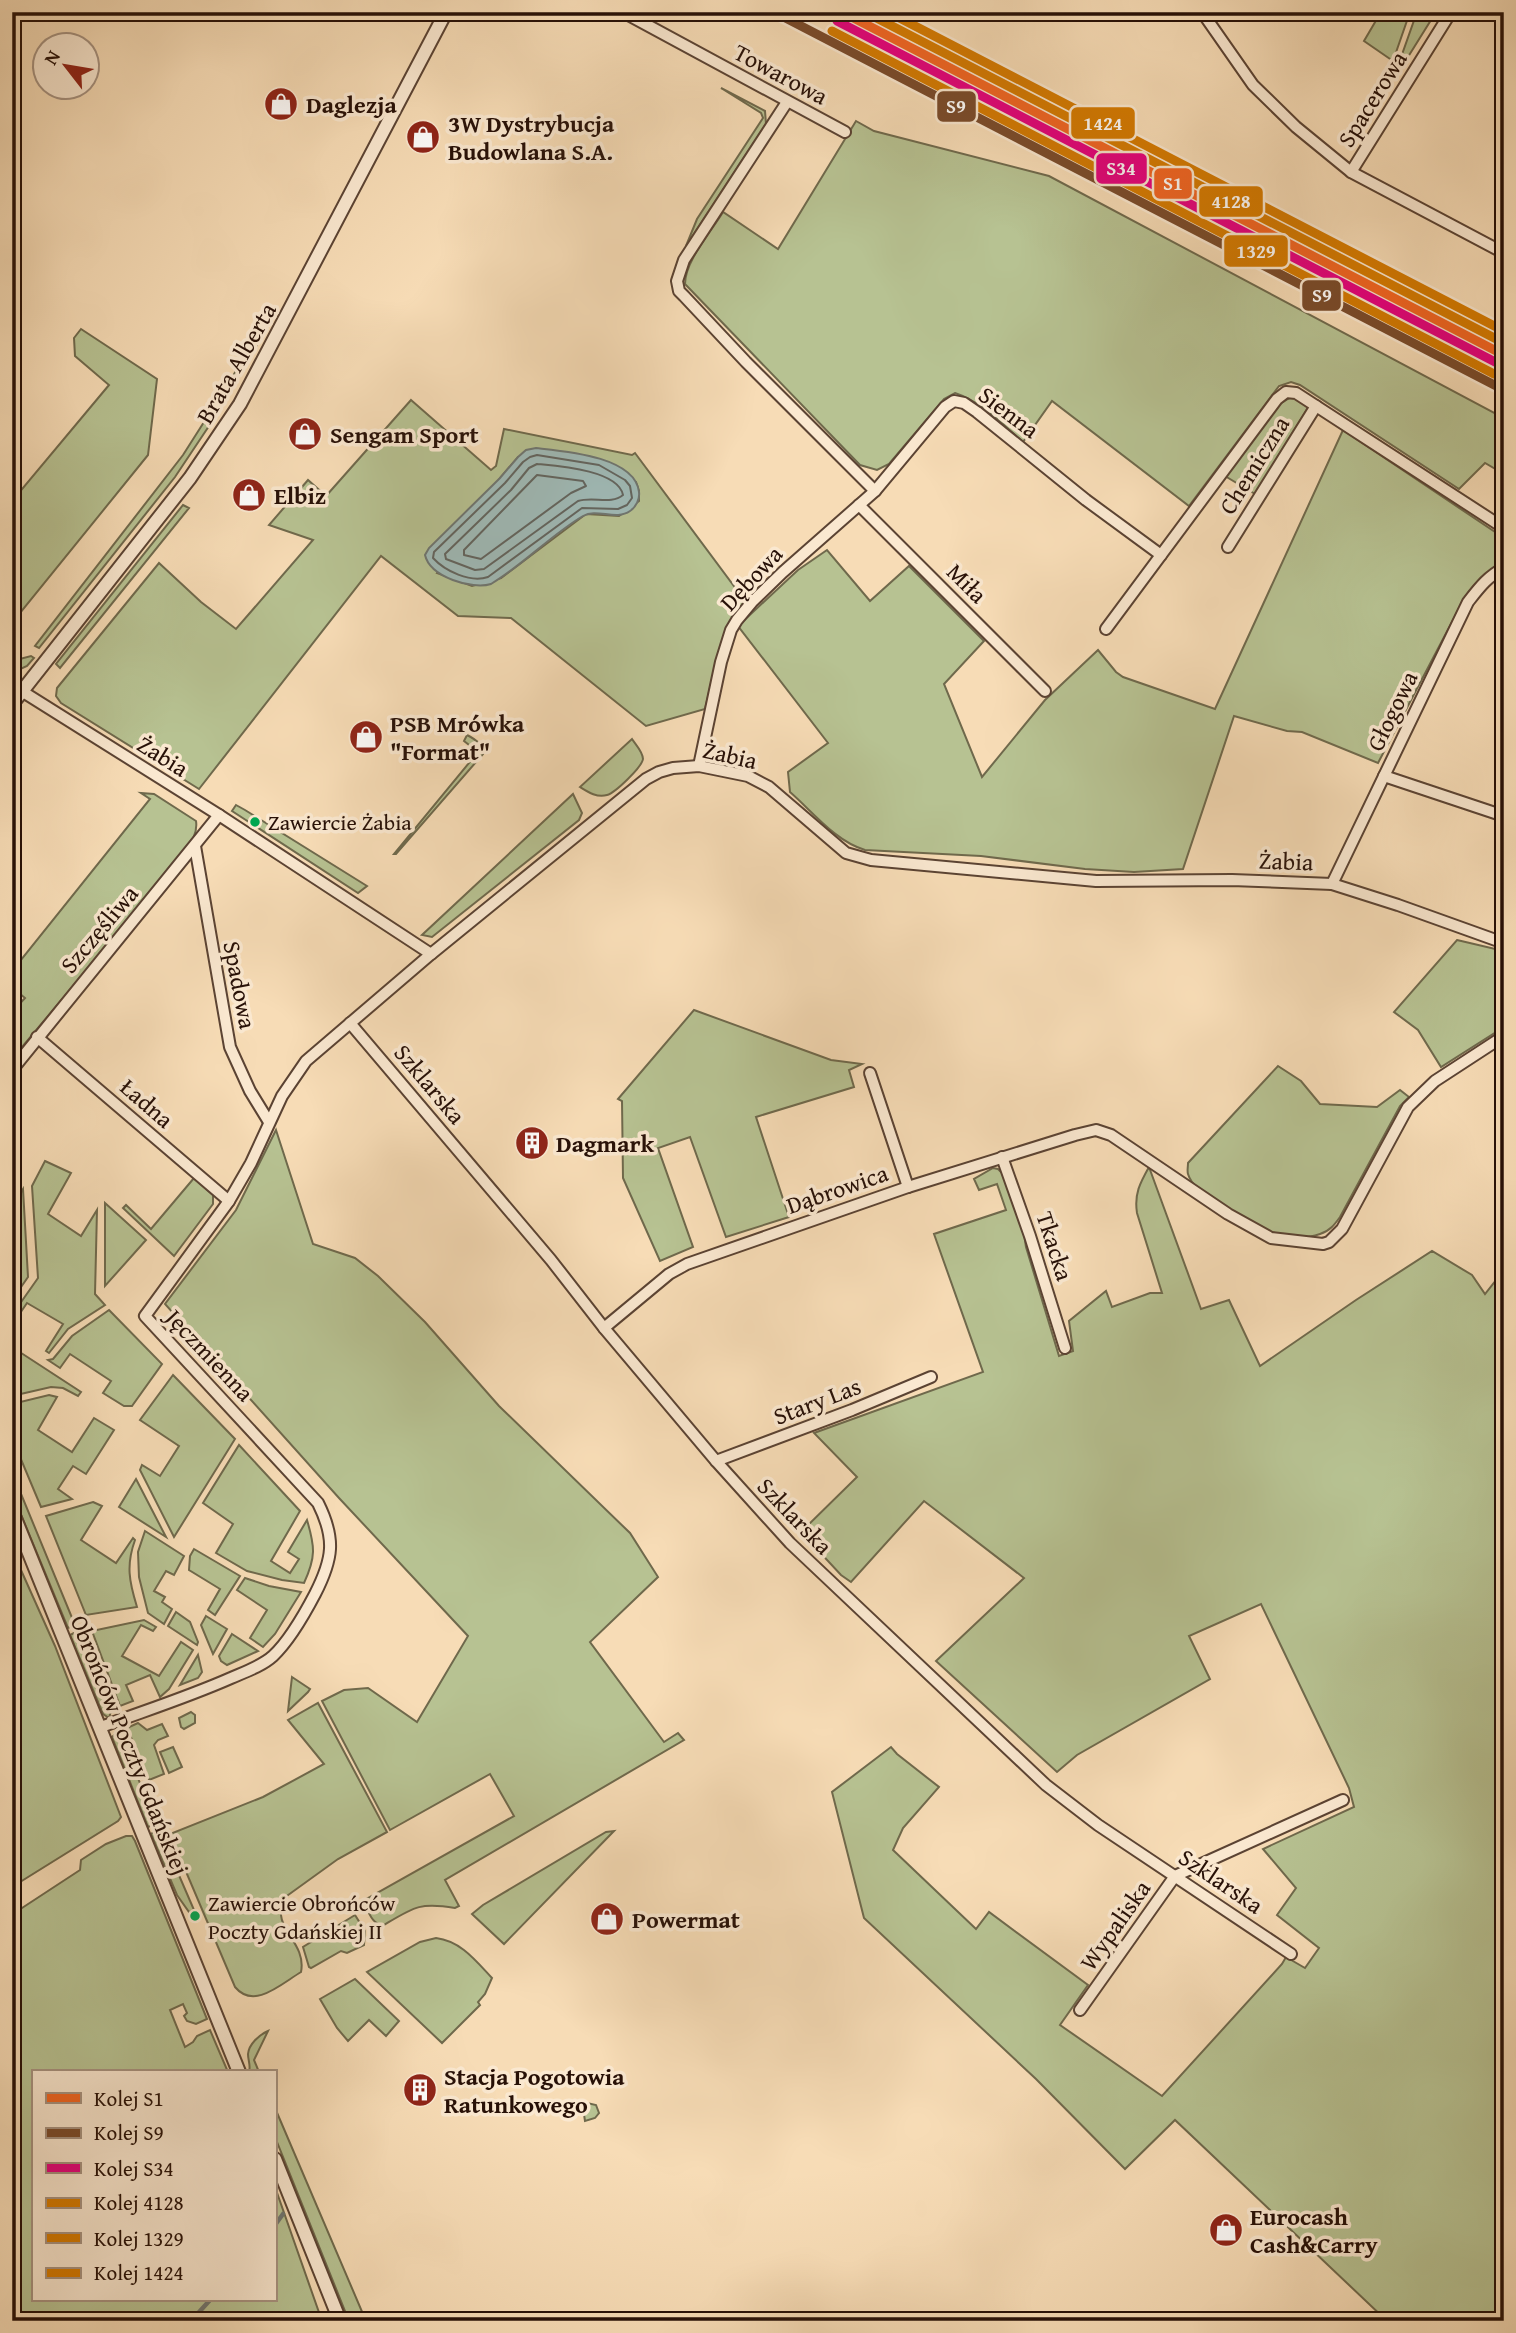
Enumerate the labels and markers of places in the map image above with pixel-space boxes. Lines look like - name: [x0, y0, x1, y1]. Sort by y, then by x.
- shop icon: Daglezja: [262, 85, 300, 123]
- place label: Daglezja: [306, 87, 397, 122]
- place label: 3W Dystrybucja Budowlana S.A.: [448, 106, 615, 169]
- shop icon: 3W Dystrybucja Budowlana S.A.: [404, 118, 442, 156]
- shop icon: Sengam Sport: [286, 415, 324, 453]
- place label: Sengam Sport: [330, 417, 479, 452]
- shop icon: Elbiz: [230, 476, 268, 514]
- place label: Elbiz: [274, 478, 326, 513]
- place label: PSB Mrówka "Format": [390, 706, 525, 769]
- shop icon: PSB Mrówka "Format": [347, 718, 385, 756]
- place label: Zawiercie Żabia: [268, 806, 412, 838]
- marker: Zawiercie Żabia: [248, 815, 262, 829]
- building icon: Dagmark: [513, 1124, 551, 1162]
- place label: Dagmark: [556, 1126, 654, 1161]
- place label: Zawiercie Obrońców Poczty Gdańskiej II: [208, 1887, 396, 1947]
- shop icon: Powermat: [588, 1900, 626, 1938]
- place label: Powermat: [632, 1902, 740, 1937]
- marker: Zawiercie Obrońców Poczty Gdańskiej II: [188, 1909, 202, 1923]
- place label: Stacja Pogotowia Ratunkowego: [444, 2059, 625, 2122]
- building icon: Stacja Pogotowia Ratunkowego: [401, 2071, 439, 2109]
- place label: Eurocash Cash&Carry: [1250, 2199, 1378, 2262]
- shop icon: Eurocash Cash&Carry: [1207, 2211, 1245, 2249]

